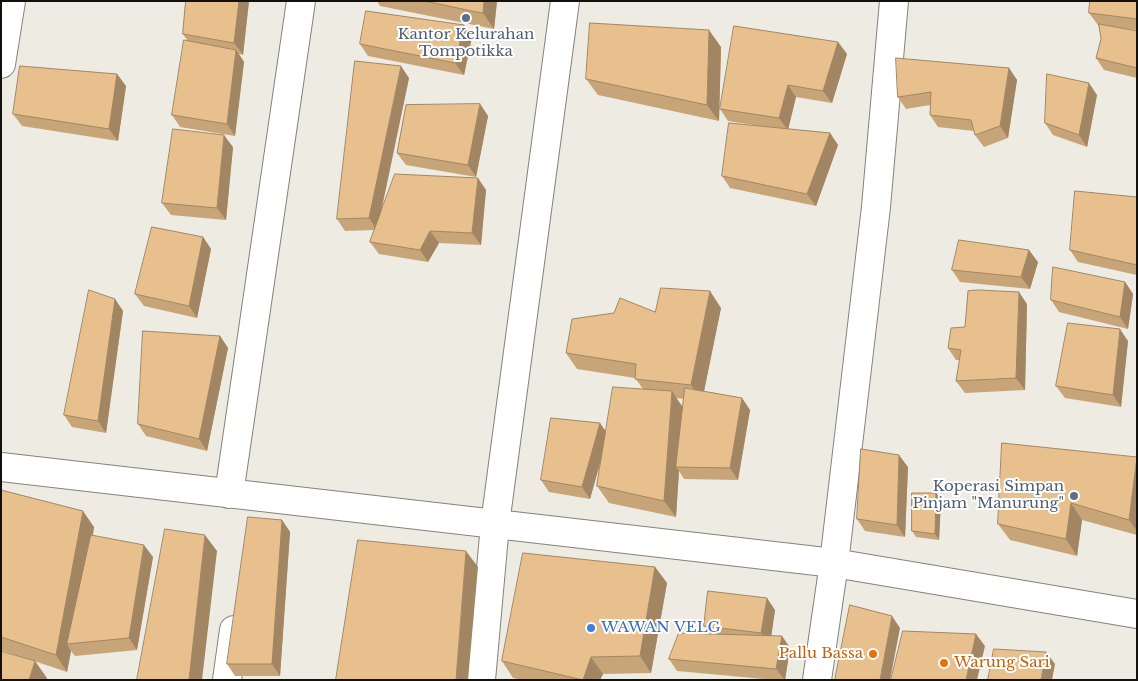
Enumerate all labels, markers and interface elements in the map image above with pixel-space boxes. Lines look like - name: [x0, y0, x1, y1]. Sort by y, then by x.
- marker: Kantor Kelurahan Tompotikka: [460, 12, 472, 24]
- place label: Kantor Kelurahan Tompotikka: [398, 26, 534, 61]
- place label: Koperasi Simpan Pinjam "Manurung": [912, 478, 1064, 513]
- marker: Koperasi Simpan Pinjam "Manurung": [1068, 490, 1080, 502]
- place label: WAWAN VELG: [601, 619, 721, 637]
- marker: WAWAN VELG: [585, 622, 597, 634]
- place label: Pallu Bassa: [779, 645, 863, 663]
- marker: Pallu Bassa: [867, 648, 879, 660]
- place label: Warung Sari: [954, 654, 1050, 672]
- marker: Warung Sari: [938, 657, 950, 669]

